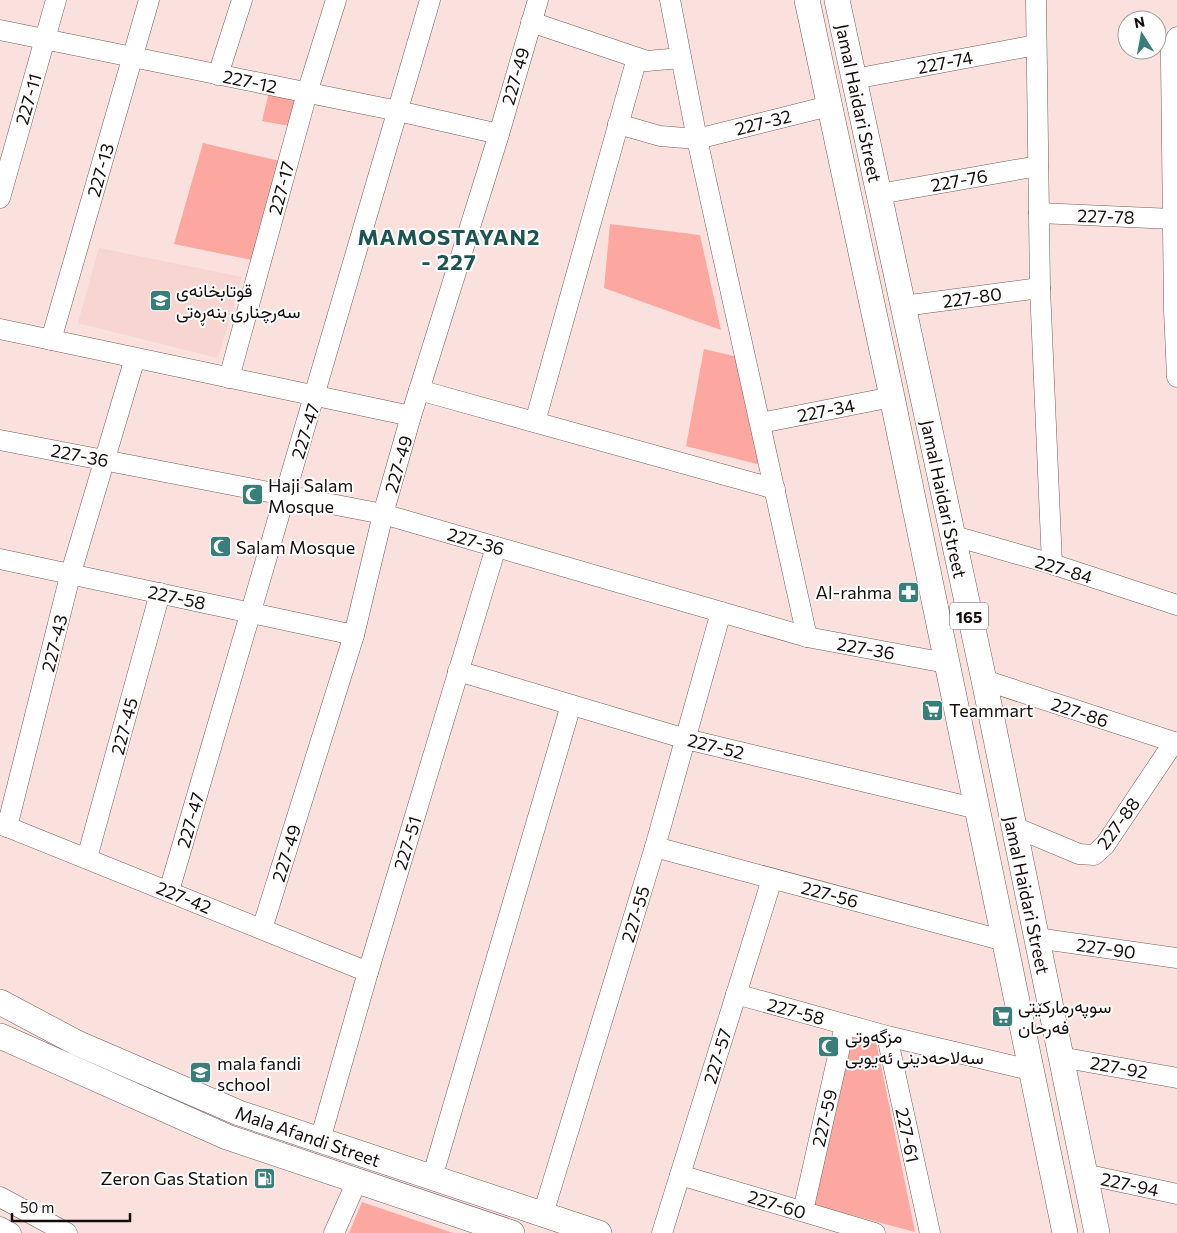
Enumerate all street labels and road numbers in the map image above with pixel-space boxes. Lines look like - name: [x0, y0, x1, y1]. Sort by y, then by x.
- street label: Jamal Haidari Street: [831, 22, 887, 184]
- street label: 227-49: [496, 45, 534, 107]
- street label: 227-74: [915, 46, 975, 78]
- street label: 227-12: [221, 65, 279, 97]
- street label: 227-11: [10, 71, 46, 127]
- street label: 227-32: [733, 104, 793, 140]
- street label: 227-13: [82, 141, 118, 199]
- street label: 227-17: [263, 159, 299, 217]
- street label: 227-76: [929, 164, 989, 196]
- street label: 227-78: [1077, 204, 1135, 228]
- street label: 227-80: [941, 282, 1003, 312]
- street label: 227-34: [795, 394, 857, 426]
- street label: 227-47: [286, 401, 324, 461]
- street label: Jamal Haidari Street: [916, 418, 972, 580]
- street label: 227-49: [379, 433, 417, 495]
- street label: 227-36: [49, 439, 111, 471]
- street label: 227-36: [445, 522, 507, 560]
- street label: 227-84: [1033, 550, 1095, 588]
- street label: 227-58: [146, 580, 208, 614]
- road number: 165: [950, 602, 988, 630]
- street label: 227-43: [36, 612, 72, 674]
- street label: 227-36: [835, 632, 897, 664]
- street label: 227-86: [1049, 692, 1111, 732]
- street label: 227-45: [106, 695, 142, 757]
- street label: 227-52: [686, 728, 746, 764]
- street label: 227-47: [172, 790, 208, 850]
- street label: 227-88: [1092, 793, 1144, 853]
- street label: 227-51: [388, 813, 426, 873]
- street label: Jamal Haidari Street: [999, 814, 1055, 976]
- street label: 227-49: [267, 822, 305, 884]
- street label: 227-42: [153, 876, 215, 918]
- street label: 227-56: [799, 876, 861, 912]
- street label: 227-55: [616, 883, 654, 945]
- street label: 227-90: [1075, 933, 1137, 963]
- street label: 227-58: [765, 993, 827, 1029]
- street label: 227-57: [698, 1026, 736, 1086]
- street label: 227-92: [1089, 1051, 1149, 1083]
- street label: 227-59: [807, 1087, 841, 1149]
- street label: Mala Afandi Street: [233, 1101, 383, 1171]
- street label: 227-61: [891, 1105, 925, 1165]
- street label: 227-94: [1099, 1167, 1161, 1201]
- street label: 227-60: [745, 1185, 809, 1223]

